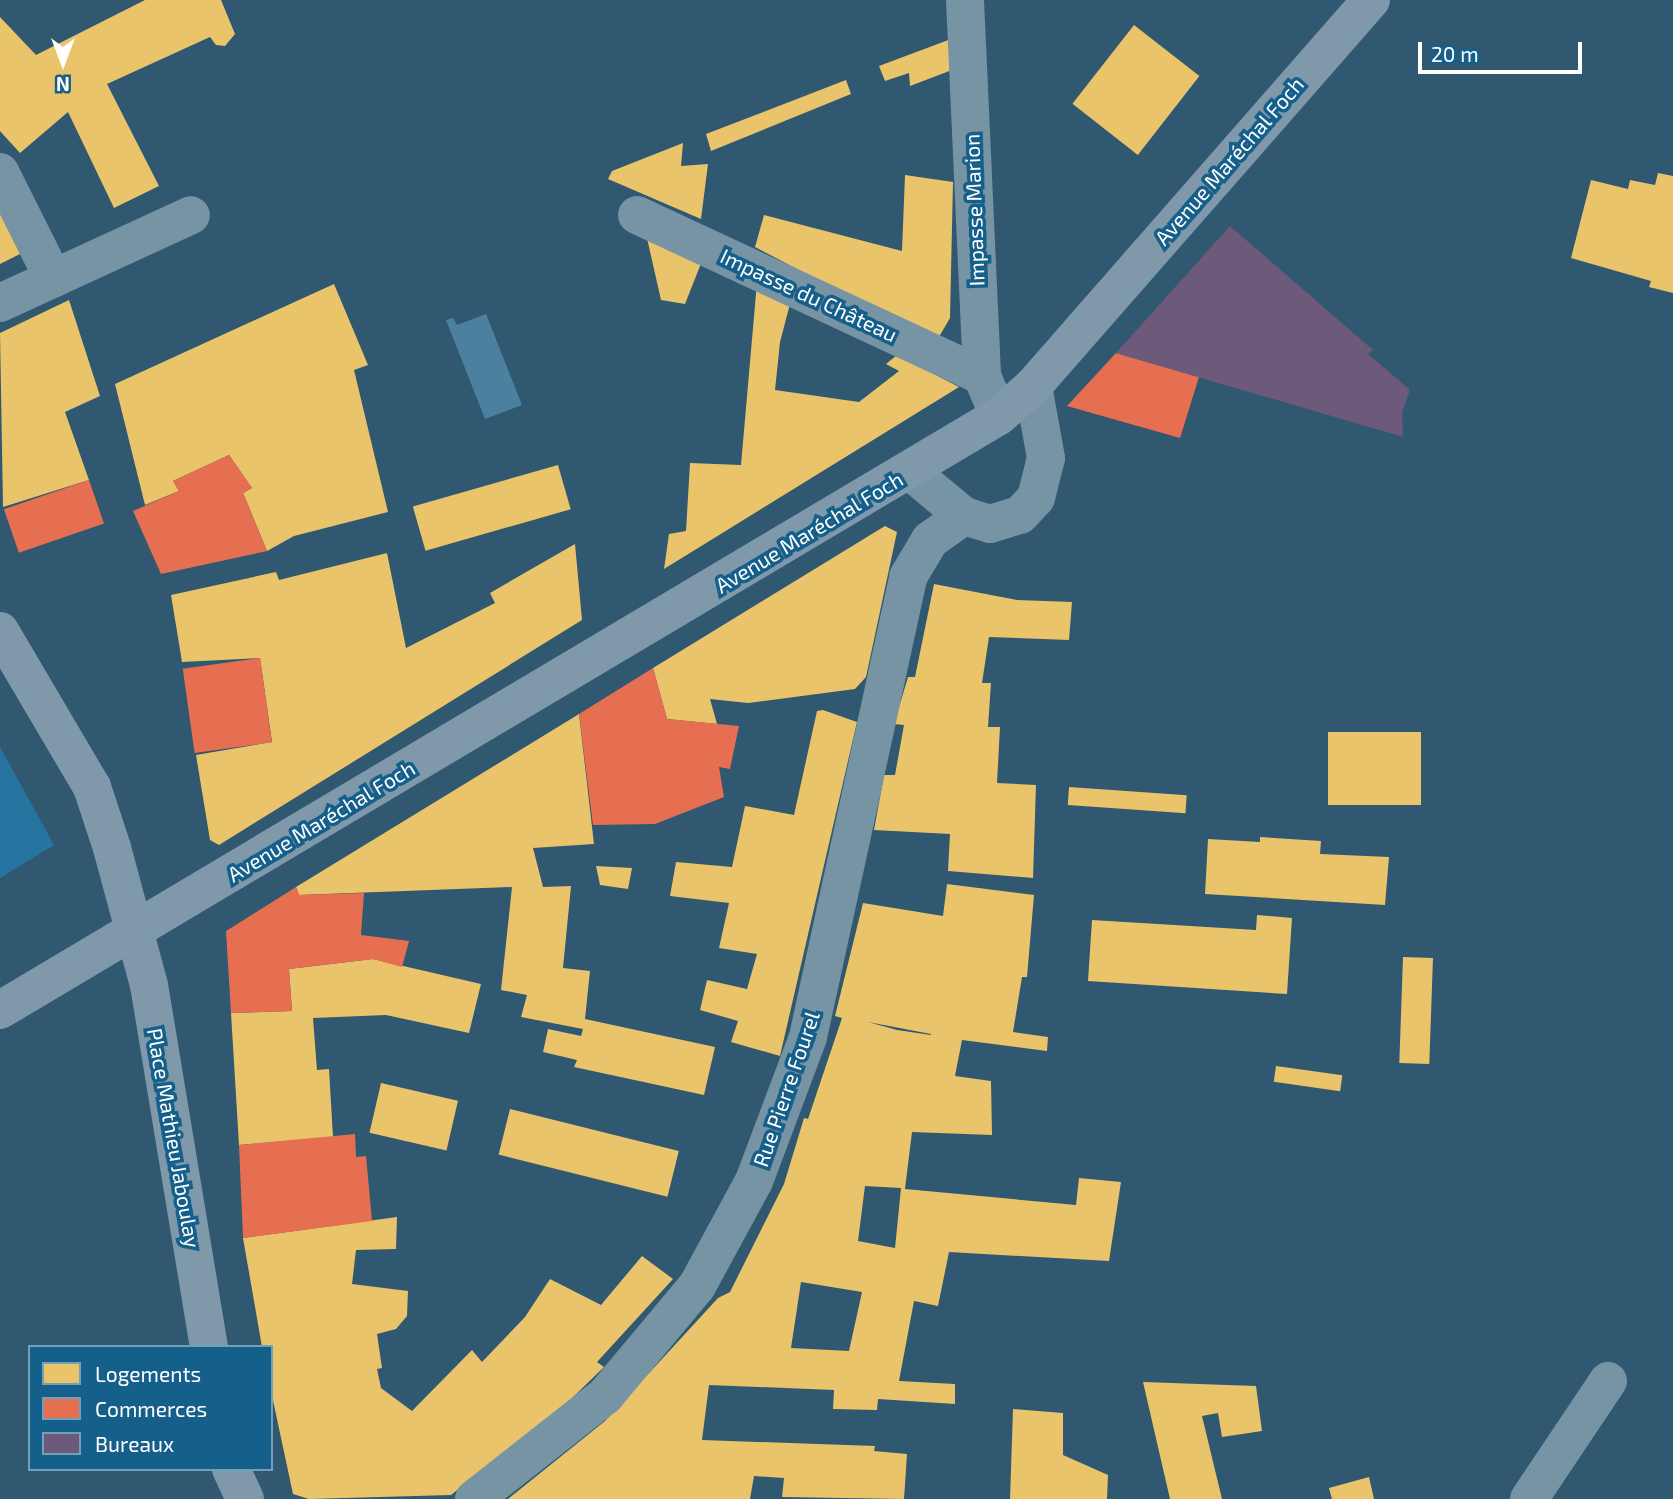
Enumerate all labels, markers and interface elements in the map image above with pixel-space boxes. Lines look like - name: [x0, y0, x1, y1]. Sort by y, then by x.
- north arrow: [28, 28, 98, 98]
- scale bar: [1421, 28, 1586, 72]
- text: 20 m: [1431, 41, 1479, 66]
- street label: Avenue Maréchal Foch: [1149, 72, 1309, 250]
- text: N: [56, 73, 70, 96]
- street label: Impasse Marion: [959, 133, 989, 287]
- street label: Impasse du Château: [717, 243, 901, 347]
- street label: Avenue Maréchal Foch: [710, 466, 908, 598]
- street label: Avenue Maréchal Foch: [222, 755, 420, 887]
- street label: Rue Pierre Fourel: [748, 1008, 824, 1170]
- street label: Place Mathieu Jaboulay: [142, 1026, 206, 1250]
- legend: [28, 1345, 273, 1471]
- text: Logements: [95, 1361, 201, 1386]
- text: Commerces: [95, 1396, 207, 1421]
- text: Bureaux: [95, 1431, 174, 1456]

